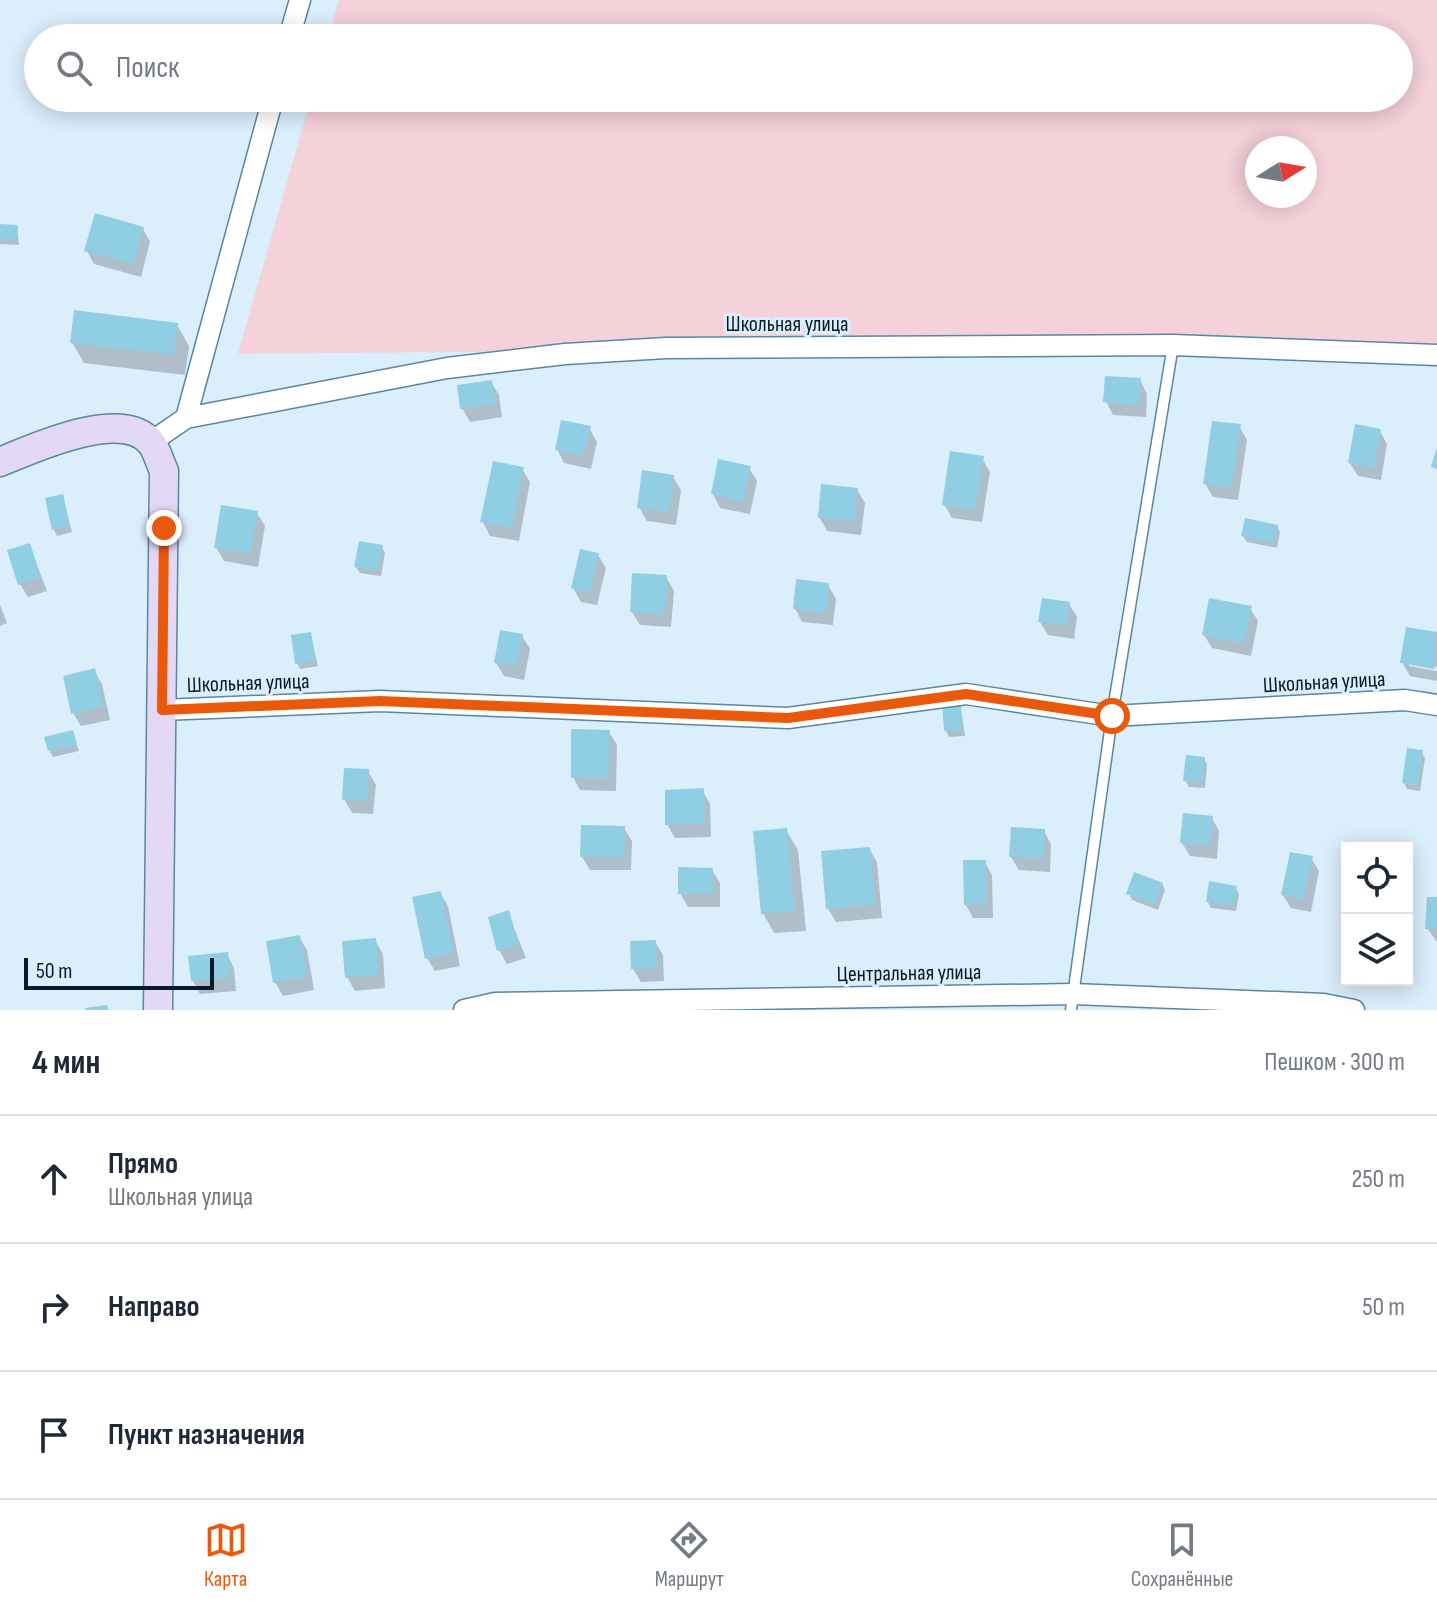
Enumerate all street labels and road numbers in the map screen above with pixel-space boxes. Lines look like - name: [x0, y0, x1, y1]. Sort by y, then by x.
- street label: Школьная улица: [726, 311, 848, 338]
- street label: Школьная улица: [1262, 666, 1386, 699]
- street label: Школьная улица: [186, 668, 310, 699]
- street label: Центральная улица: [836, 959, 982, 988]

